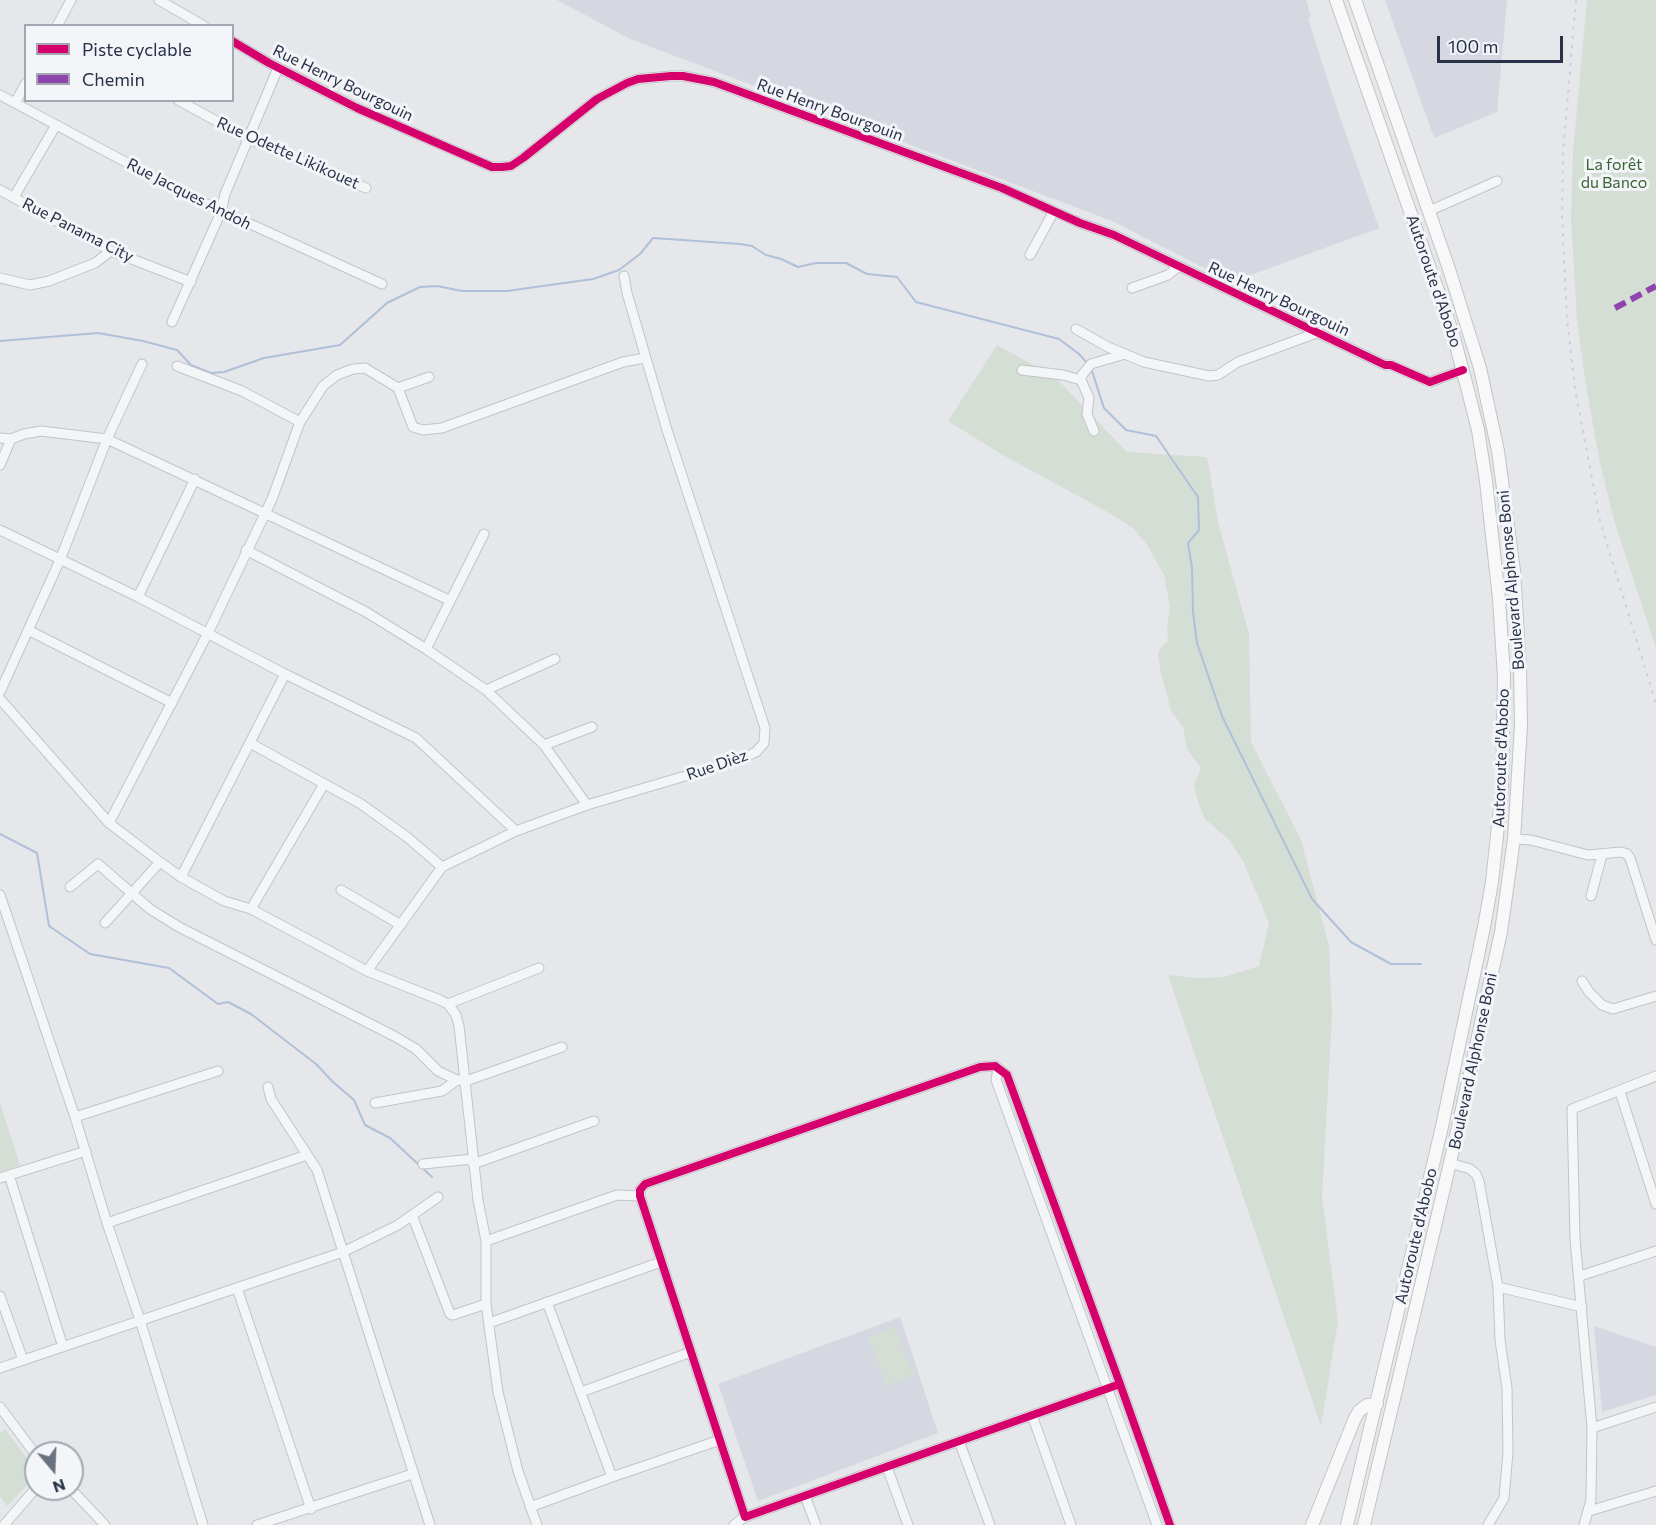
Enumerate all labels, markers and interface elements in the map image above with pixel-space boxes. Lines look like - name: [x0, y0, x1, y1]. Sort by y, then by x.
- legend: [24, 24, 234, 102]
- scale bar: [1440, 24, 1566, 62]
- text: 100 m: [1448, 35, 1498, 57]
- text: Piste cyclable: [82, 38, 192, 60]
- street label: Rue Henry Bourgouin: [270, 41, 416, 125]
- text: Chemin: [82, 68, 145, 90]
- street label: Rue Henry Bourgouin: [754, 75, 906, 145]
- street label: Rue Odette Likikouet: [214, 113, 362, 193]
- street label: Rue Jacques Andoh: [123, 154, 255, 234]
- park label: La forêt du Banco: [1581, 155, 1647, 193]
- street label: Rue Panama City: [19, 194, 137, 266]
- street label: Autoroute d'Abobo: [1402, 212, 1466, 350]
- street label: Rue Henry Bourgouin: [1205, 258, 1353, 340]
- street label: Boulevard Alphonse Boni: [1494, 489, 1528, 671]
- street label: Autoroute d'Abobo: [1489, 688, 1513, 828]
- street label: Rue Dièz: [684, 746, 750, 784]
- street label: Boulevard Alphonse Boni: [1445, 971, 1501, 1151]
- street label: Autoroute d'Abobo: [1391, 1166, 1441, 1306]
- north arrow: [24, 1441, 84, 1501]
- text: N: [51, 1476, 68, 1498]

